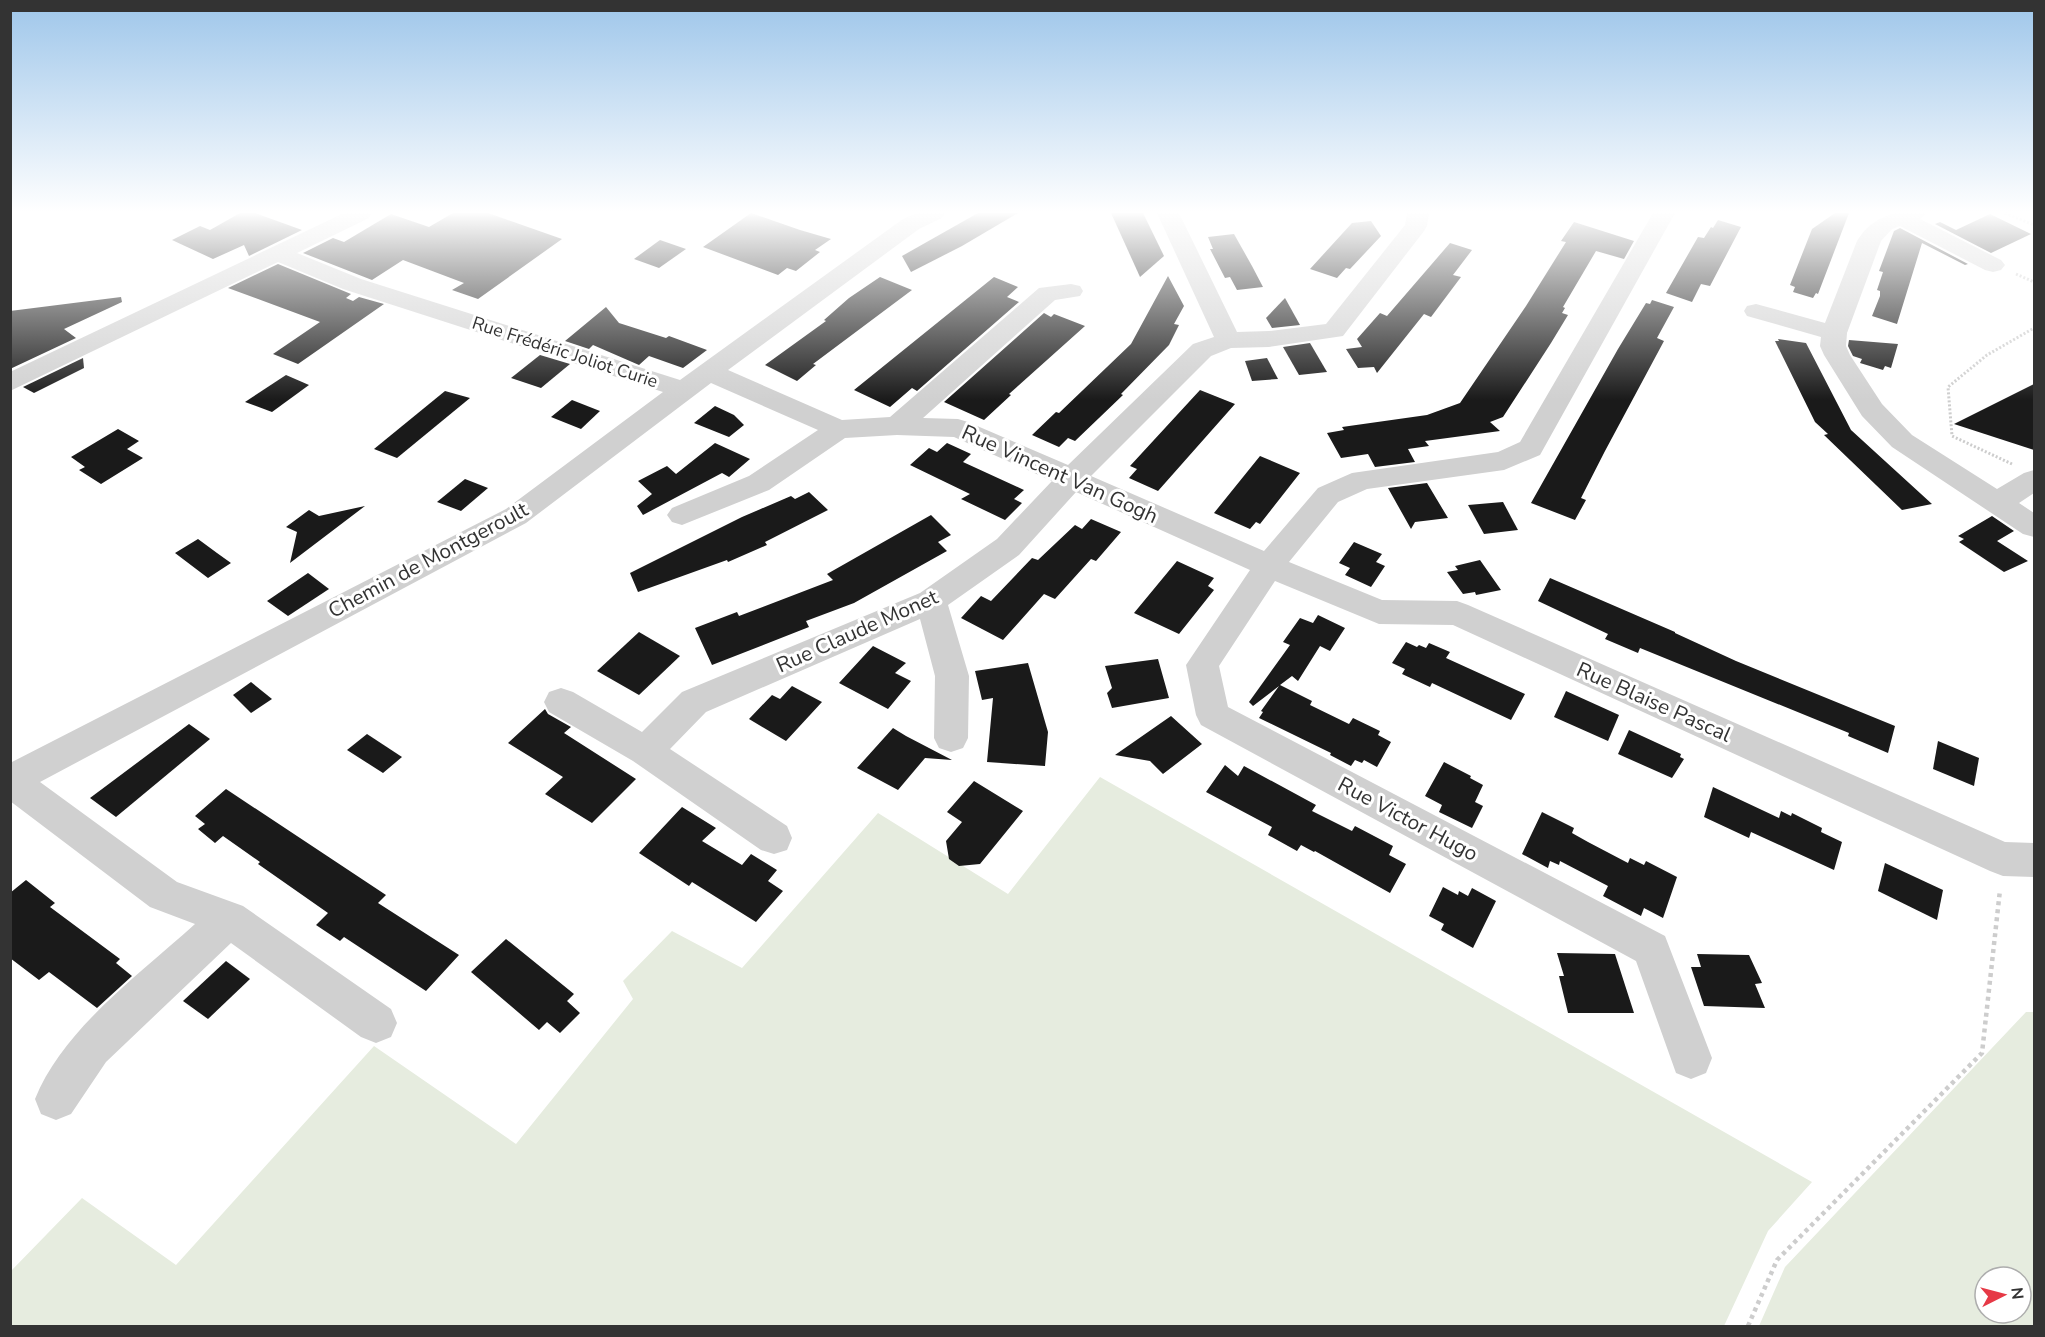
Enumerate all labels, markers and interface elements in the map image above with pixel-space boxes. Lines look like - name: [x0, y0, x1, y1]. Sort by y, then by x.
- street label: Rue Frédéric Joliot Curie: [469, 311, 661, 393]
- street label: Rue Vincent Van Gogh: [958, 418, 1162, 530]
- street label: Chemin de Montgeroult: [323, 495, 533, 625]
- street label: Rue Claude Monet: [772, 582, 943, 679]
- street label: Rue Blaise Pascal: [1572, 655, 1736, 749]
- street label: Rue Victor Hugo: [1333, 770, 1483, 868]
- north arrow: [1973, 1265, 2033, 1325]
- text: N: [2005, 1286, 2028, 1301]

